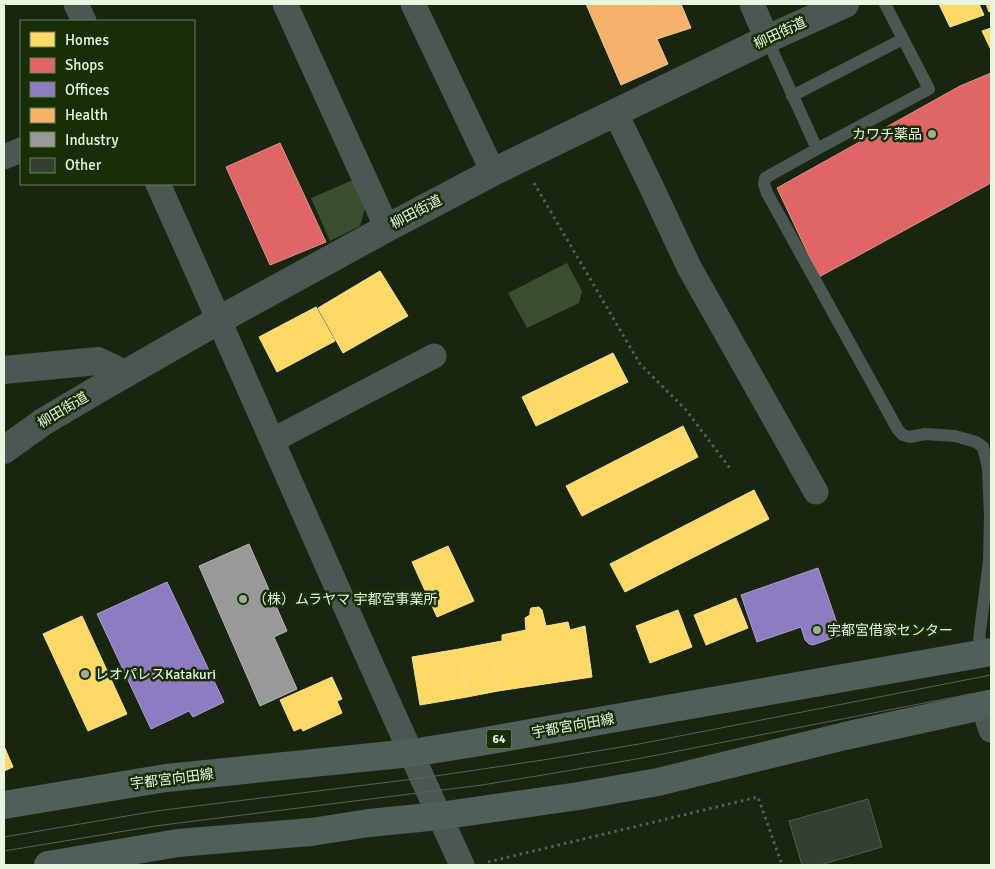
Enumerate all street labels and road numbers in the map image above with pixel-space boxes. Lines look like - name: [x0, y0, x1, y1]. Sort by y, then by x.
- street label: 柳田街道: [751, 13, 809, 53]
- street label: 柳田街道: [387, 191, 445, 233]
- street label: 柳田街道: [35, 388, 91, 432]
- street label: 宇都宮向田線: [530, 710, 616, 742]
- road number: 64: [486, 730, 512, 749]
- street label: 宇都宮向田線: [129, 765, 215, 793]

